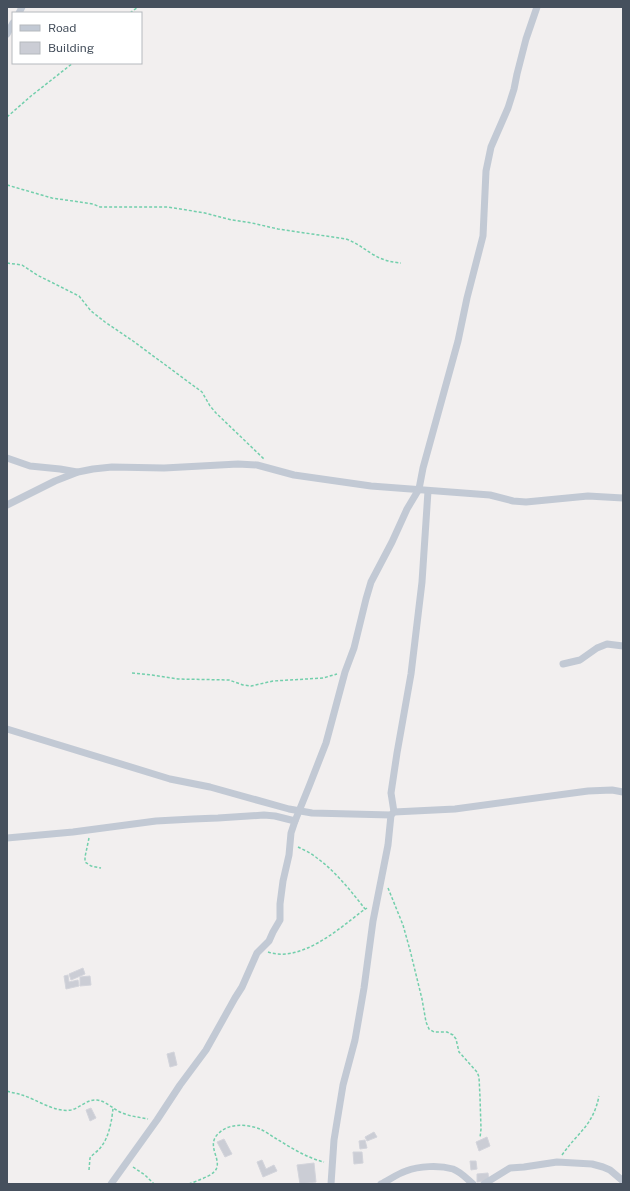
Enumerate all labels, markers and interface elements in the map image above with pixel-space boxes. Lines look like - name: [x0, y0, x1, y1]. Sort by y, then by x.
- legend: [12, 12, 142, 64]
- text: Road: [48, 21, 76, 35]
- text: Building: [48, 41, 94, 55]

